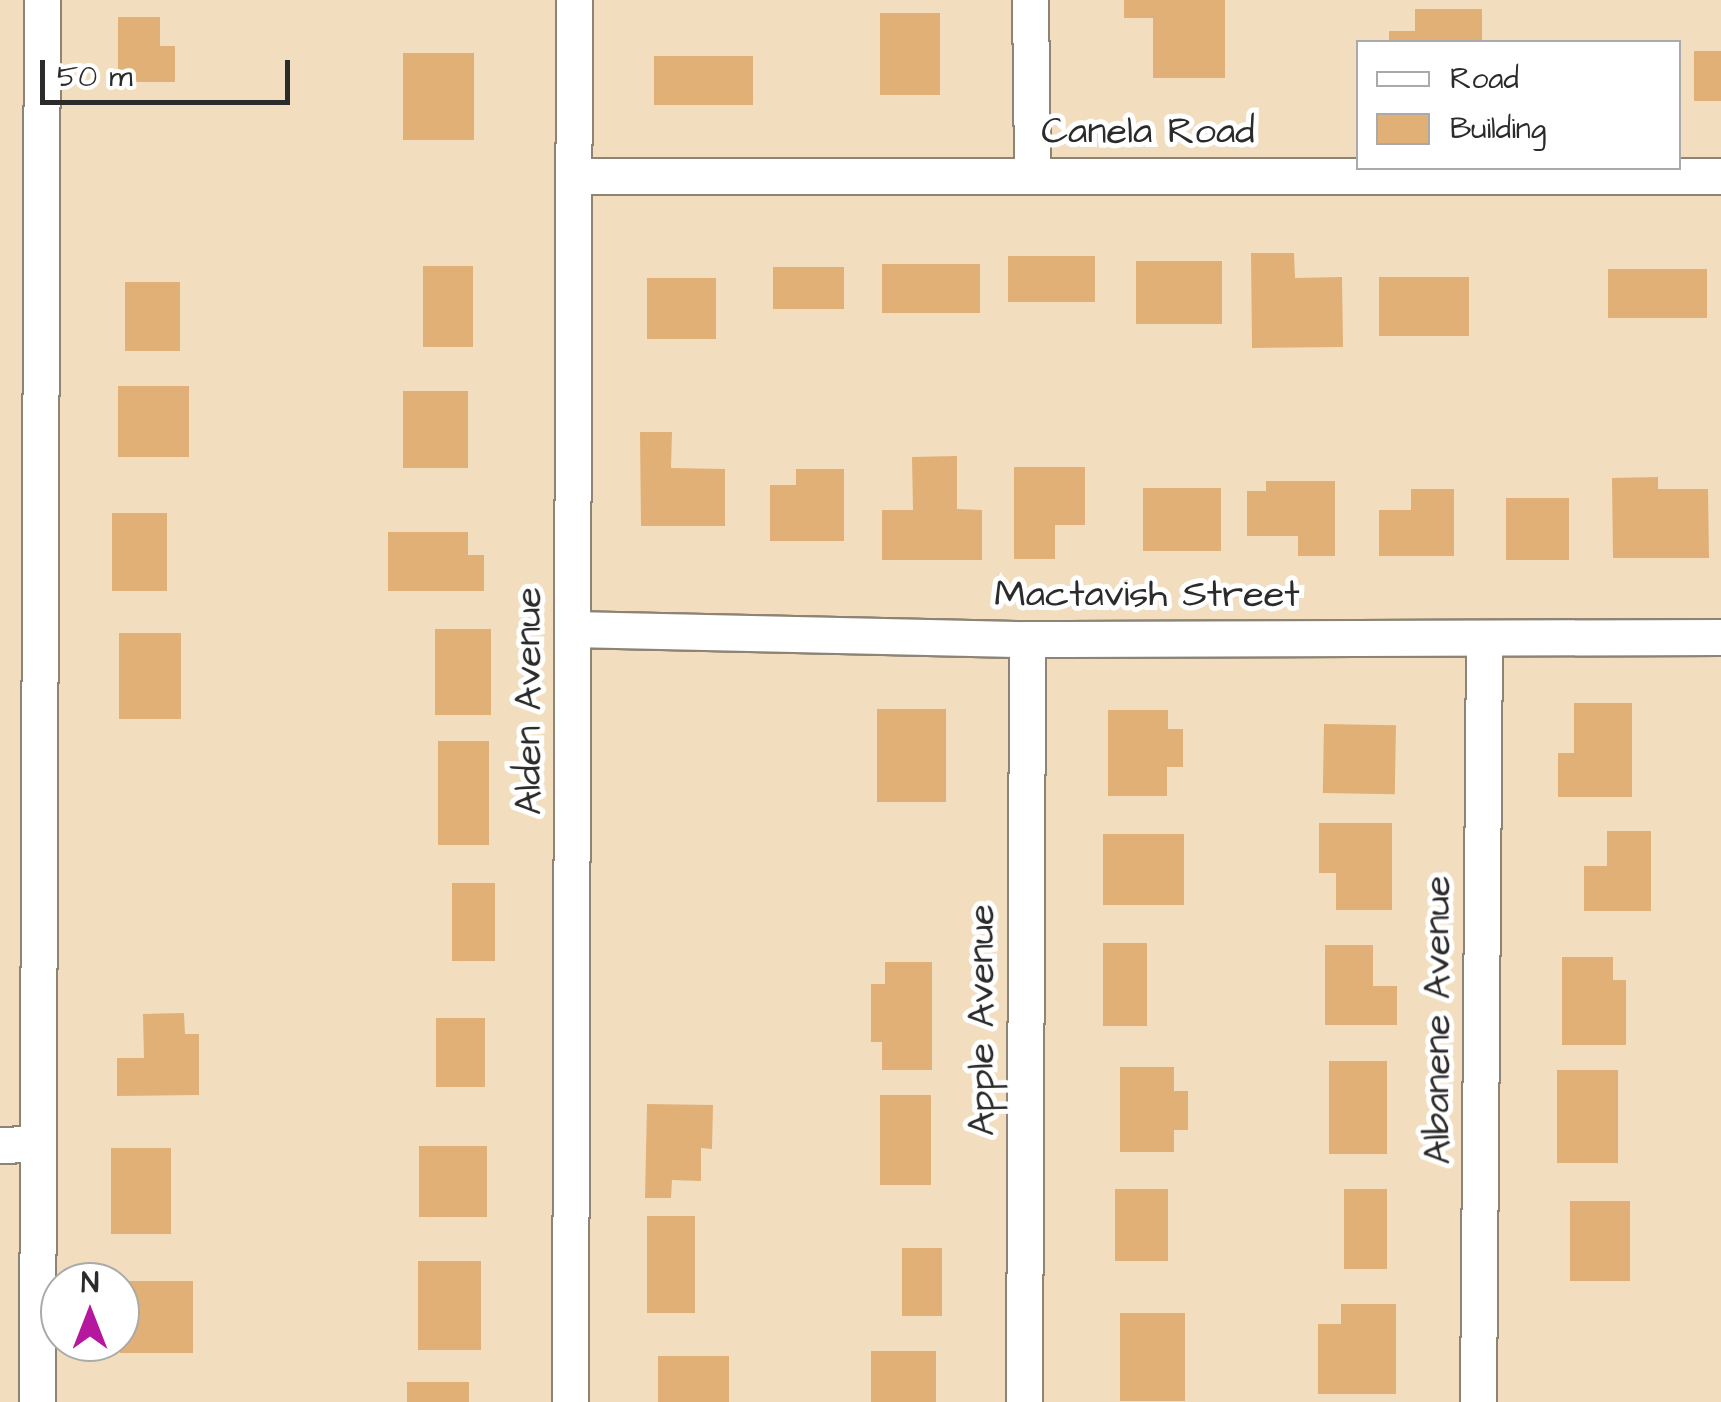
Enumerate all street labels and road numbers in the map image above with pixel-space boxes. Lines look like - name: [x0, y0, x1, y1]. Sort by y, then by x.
- street label: Canela Road: [1041, 110, 1255, 156]
- street label: Mactavish Street: [994, 573, 1300, 619]
- street label: Alden Avenue: [507, 587, 553, 815]
- street label: Albanene Avenue: [1416, 876, 1462, 1164]
- street label: Apple Avenue: [960, 904, 1006, 1136]

